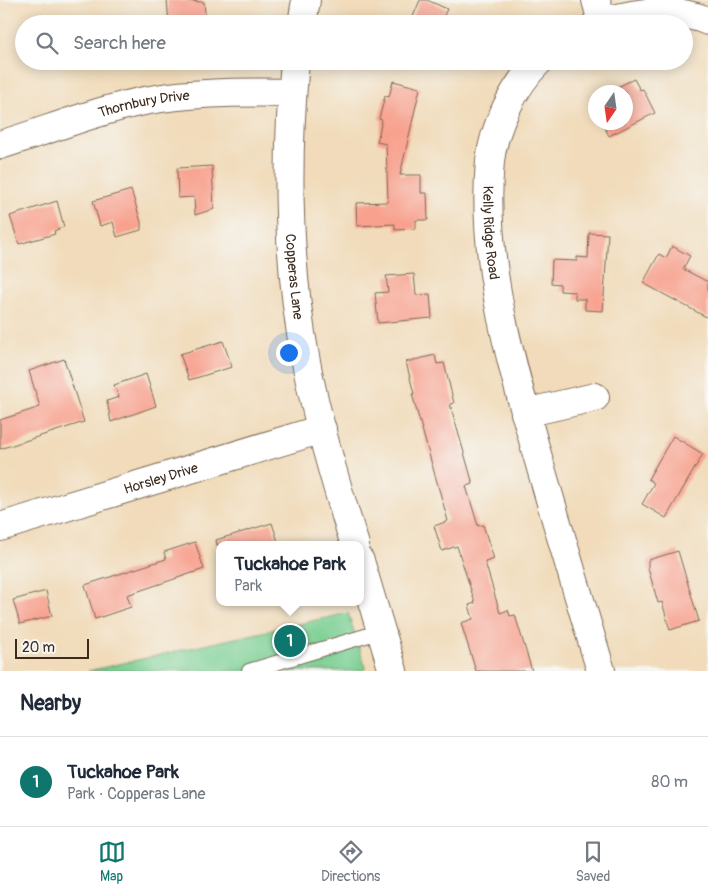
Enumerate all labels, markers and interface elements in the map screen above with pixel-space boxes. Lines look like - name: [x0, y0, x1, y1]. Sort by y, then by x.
- search box: [15, 15, 693, 70]
- icon: search: [33, 29, 61, 57]
- text: Search here: [73, 31, 166, 55]
- north arrow: [588, 85, 633, 130]
- street label: Thornbury Drive: [96, 86, 190, 121]
- street label: Kelly Ridge Road: [480, 185, 503, 281]
- street label: Copperas Lane: [282, 233, 307, 321]
- your location: [276, 340, 302, 366]
- street label: Horsley Drive: [121, 459, 200, 497]
- popup: [216, 541, 364, 606]
- text: Tuckahoe Park: [234, 552, 346, 576]
- text: Park: [234, 576, 262, 596]
- pin: 1: [274, 622, 306, 660]
- scale bar: [15, 636, 89, 659]
- text: 20 m: [22, 639, 55, 656]
- text: Nearby: [20, 690, 81, 717]
- text: Tuckahoe Park: [67, 760, 179, 784]
- text: 1: [33, 772, 39, 792]
- text: 80 m: [651, 772, 688, 792]
- text: Park · Copperas Lane: [67, 784, 205, 804]
- tab: Map: [98, 838, 126, 885]
- tab: Directions: [321, 838, 380, 885]
- tab: Saved: [576, 838, 610, 885]

